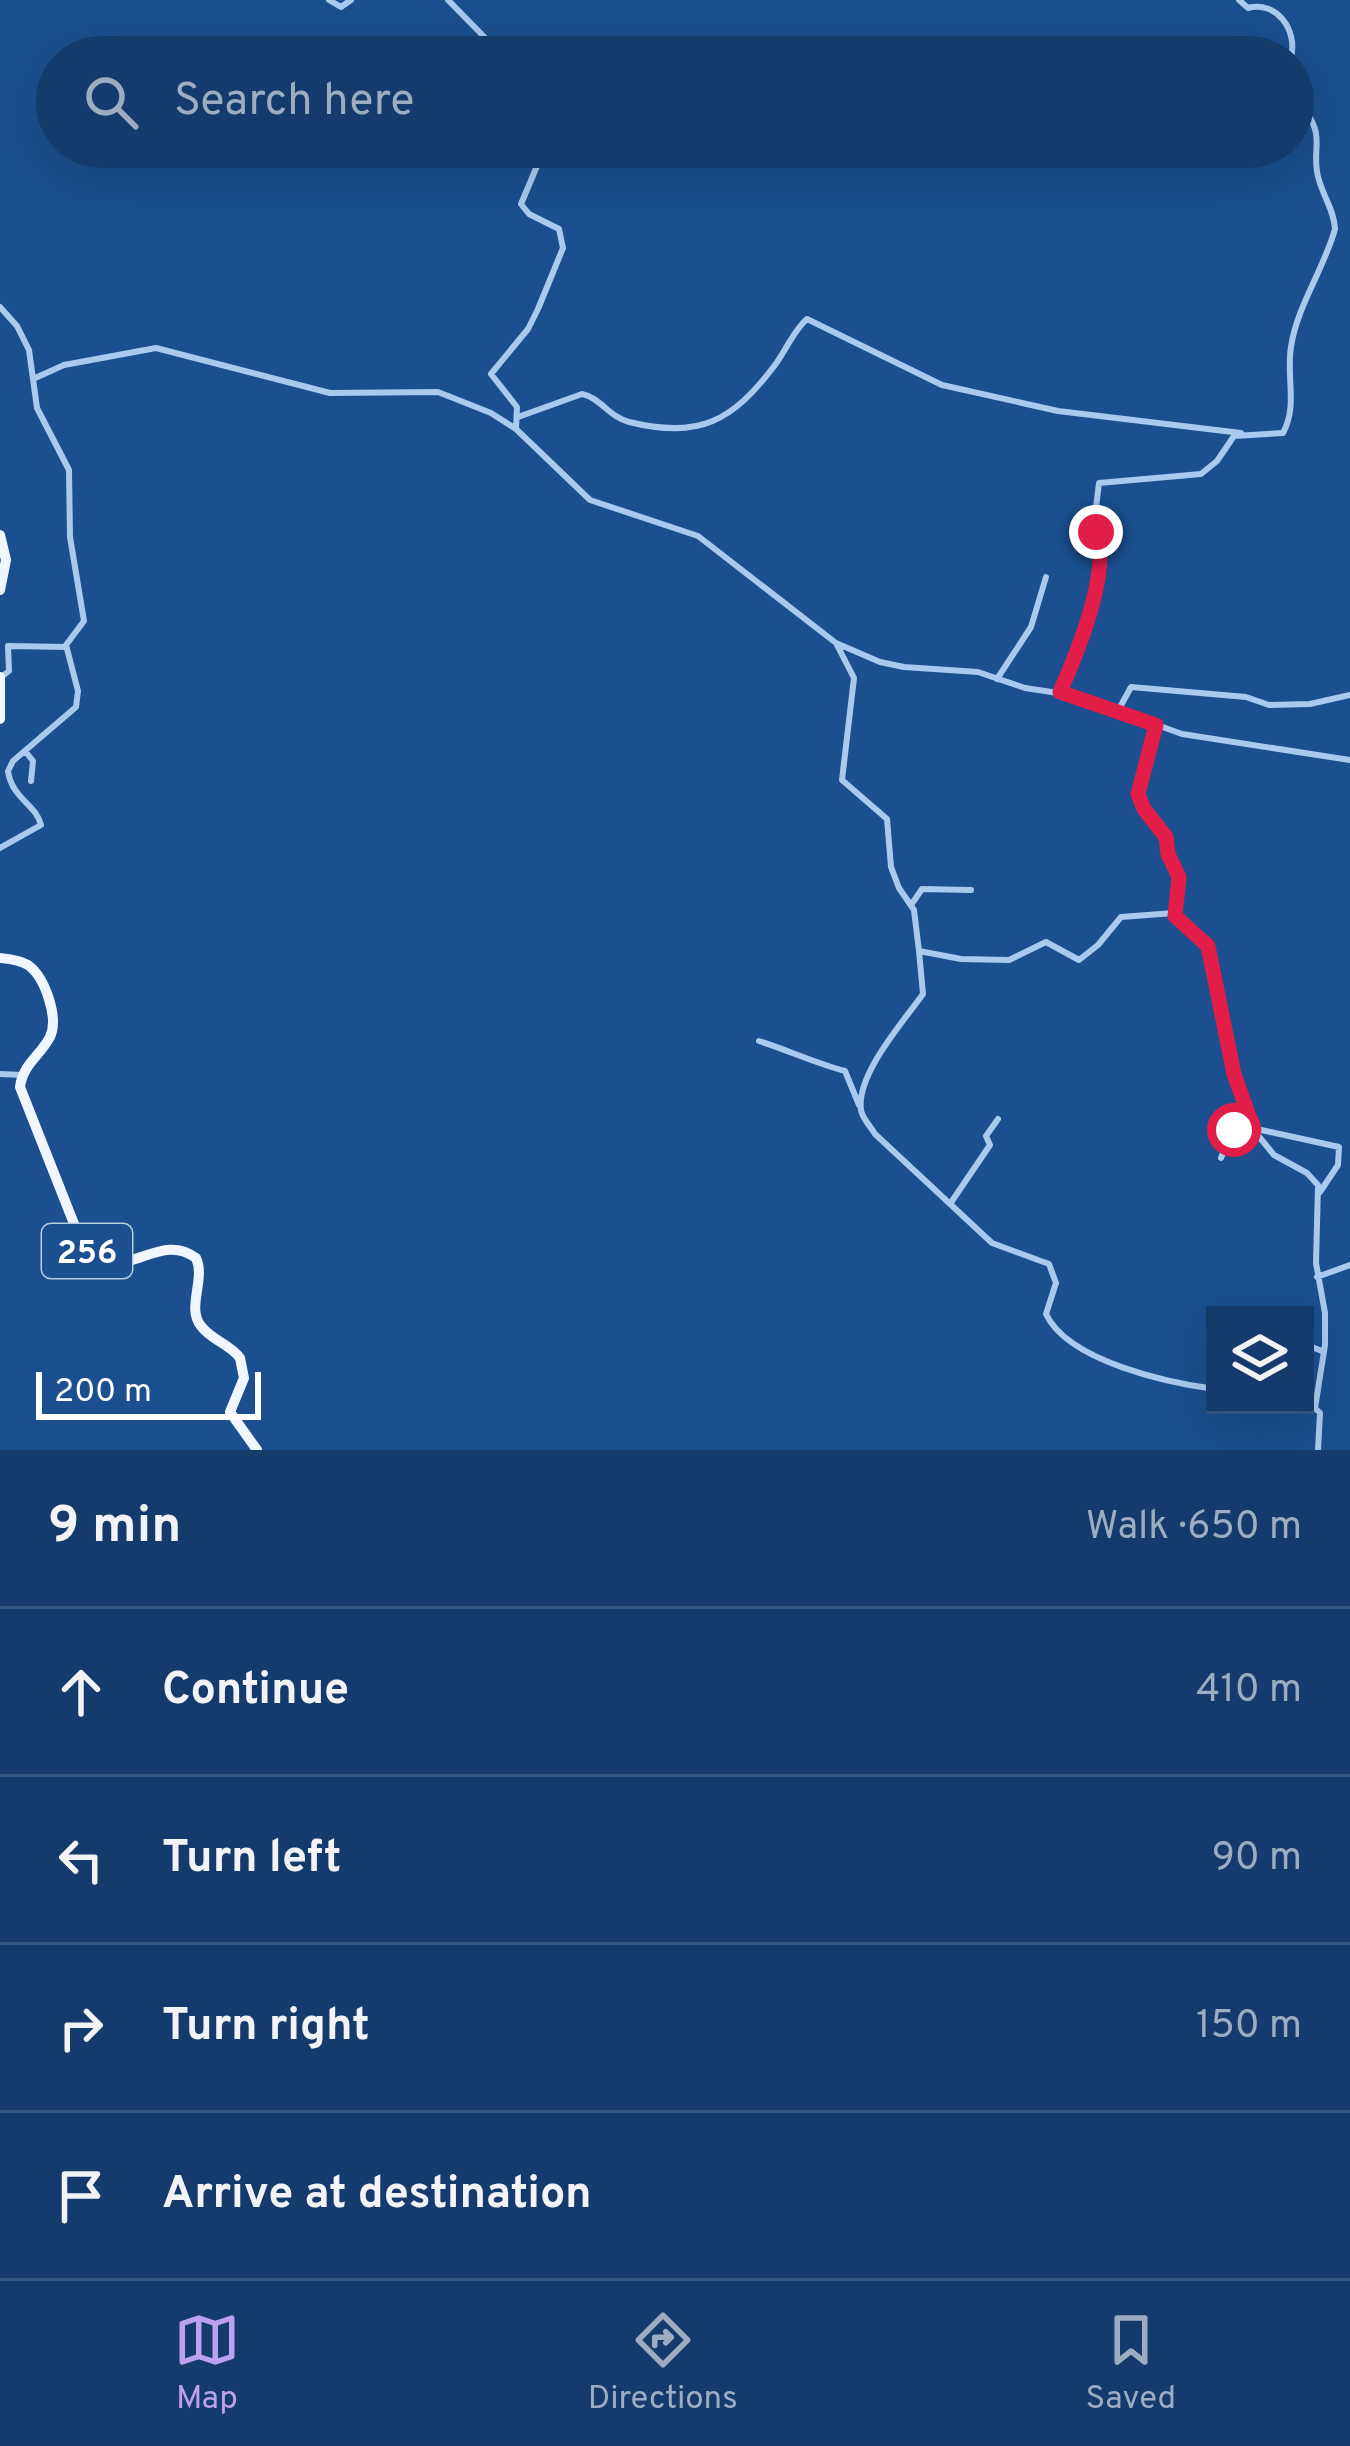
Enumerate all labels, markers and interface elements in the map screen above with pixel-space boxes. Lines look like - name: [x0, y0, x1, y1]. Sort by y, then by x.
- search box: [36, 36, 1314, 168]
- icon: search: [78, 69, 144, 135]
- text: Search here: [174, 74, 414, 131]
- route end: [1069, 505, 1123, 559]
- route start: [1207, 1103, 1261, 1157]
- road number: 256: [42, 1224, 132, 1278]
- map controls: [1206, 1306, 1314, 1414]
- button: layers: [1206, 1306, 1314, 1414]
- scale bar: [36, 1366, 261, 1419]
- text: 200 m: [54, 1372, 152, 1414]
- text: 9 min: [48, 1496, 181, 1561]
- text: Walk · 650 m: [1086, 1504, 1302, 1553]
- icon: ahead: [48, 1659, 114, 1725]
- text: Continue: [162, 1663, 349, 1720]
- text: 410 m: [1196, 1667, 1302, 1716]
- icon: left: [48, 1827, 114, 1893]
- text: Turn left: [162, 1831, 341, 1888]
- text: 90 m: [1212, 1835, 1302, 1884]
- icon: right: [48, 1995, 114, 2061]
- text: Turn right: [162, 1999, 370, 2056]
- text: 150 m: [1196, 2003, 1302, 2052]
- icon: arrive: [48, 2163, 114, 2229]
- text: Arrive at destination: [162, 2167, 592, 2224]
- tab: Map: [174, 2307, 240, 2421]
- tab: Directions: [588, 2307, 738, 2421]
- tab: Saved: [1085, 2307, 1176, 2421]

